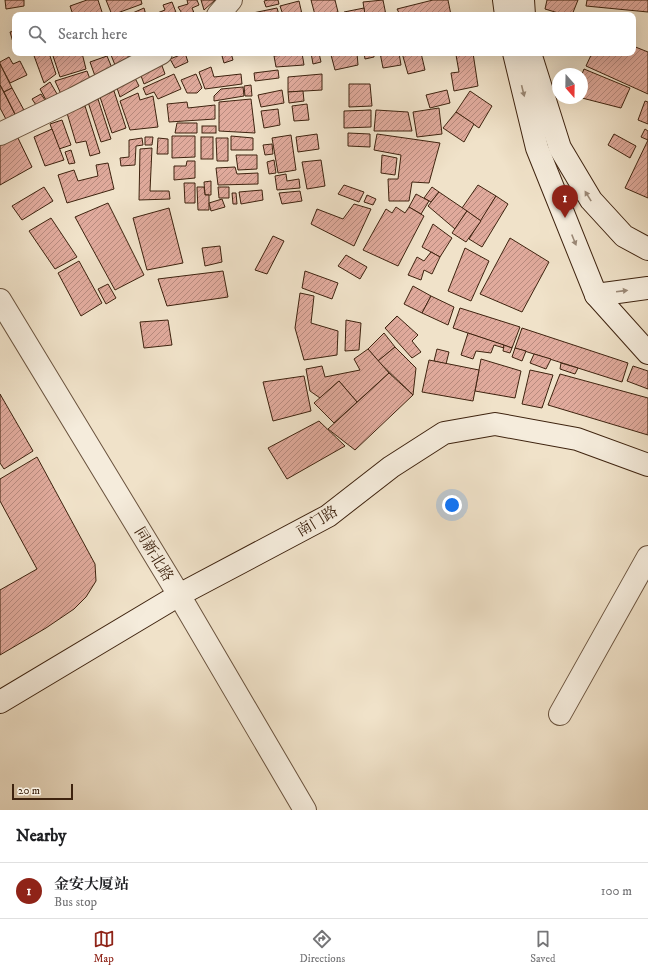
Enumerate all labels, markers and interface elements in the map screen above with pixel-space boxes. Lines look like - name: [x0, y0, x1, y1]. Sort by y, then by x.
- search box: [12, 12, 636, 56]
- icon: search: [26, 23, 48, 45]
- text: Search here: [58, 25, 127, 44]
- north arrow: [552, 68, 588, 104]
- one-way arrow: [520, 85, 526, 97]
- pin: 1: [552, 185, 578, 218]
- one-way arrow: [585, 190, 592, 202]
- one-way arrow: [571, 235, 577, 247]
- one-way arrow: [616, 288, 628, 294]
- your location: [442, 495, 462, 515]
- street label: 南门路: [293, 502, 341, 541]
- street label: 同新北路: [130, 524, 177, 585]
- scale bar: [12, 782, 73, 801]
- text: 20 m: [18, 784, 40, 798]
- text: Nearby: [16, 825, 66, 847]
- text: 金安大厦站: [54, 875, 129, 894]
- text: 1: [27, 883, 31, 899]
- text: 100 m: [601, 883, 632, 899]
- text: Bus stop: [54, 894, 97, 910]
- tab: Map: [93, 928, 115, 966]
- tab: Directions: [300, 928, 345, 966]
- tab: Saved: [530, 928, 555, 966]

